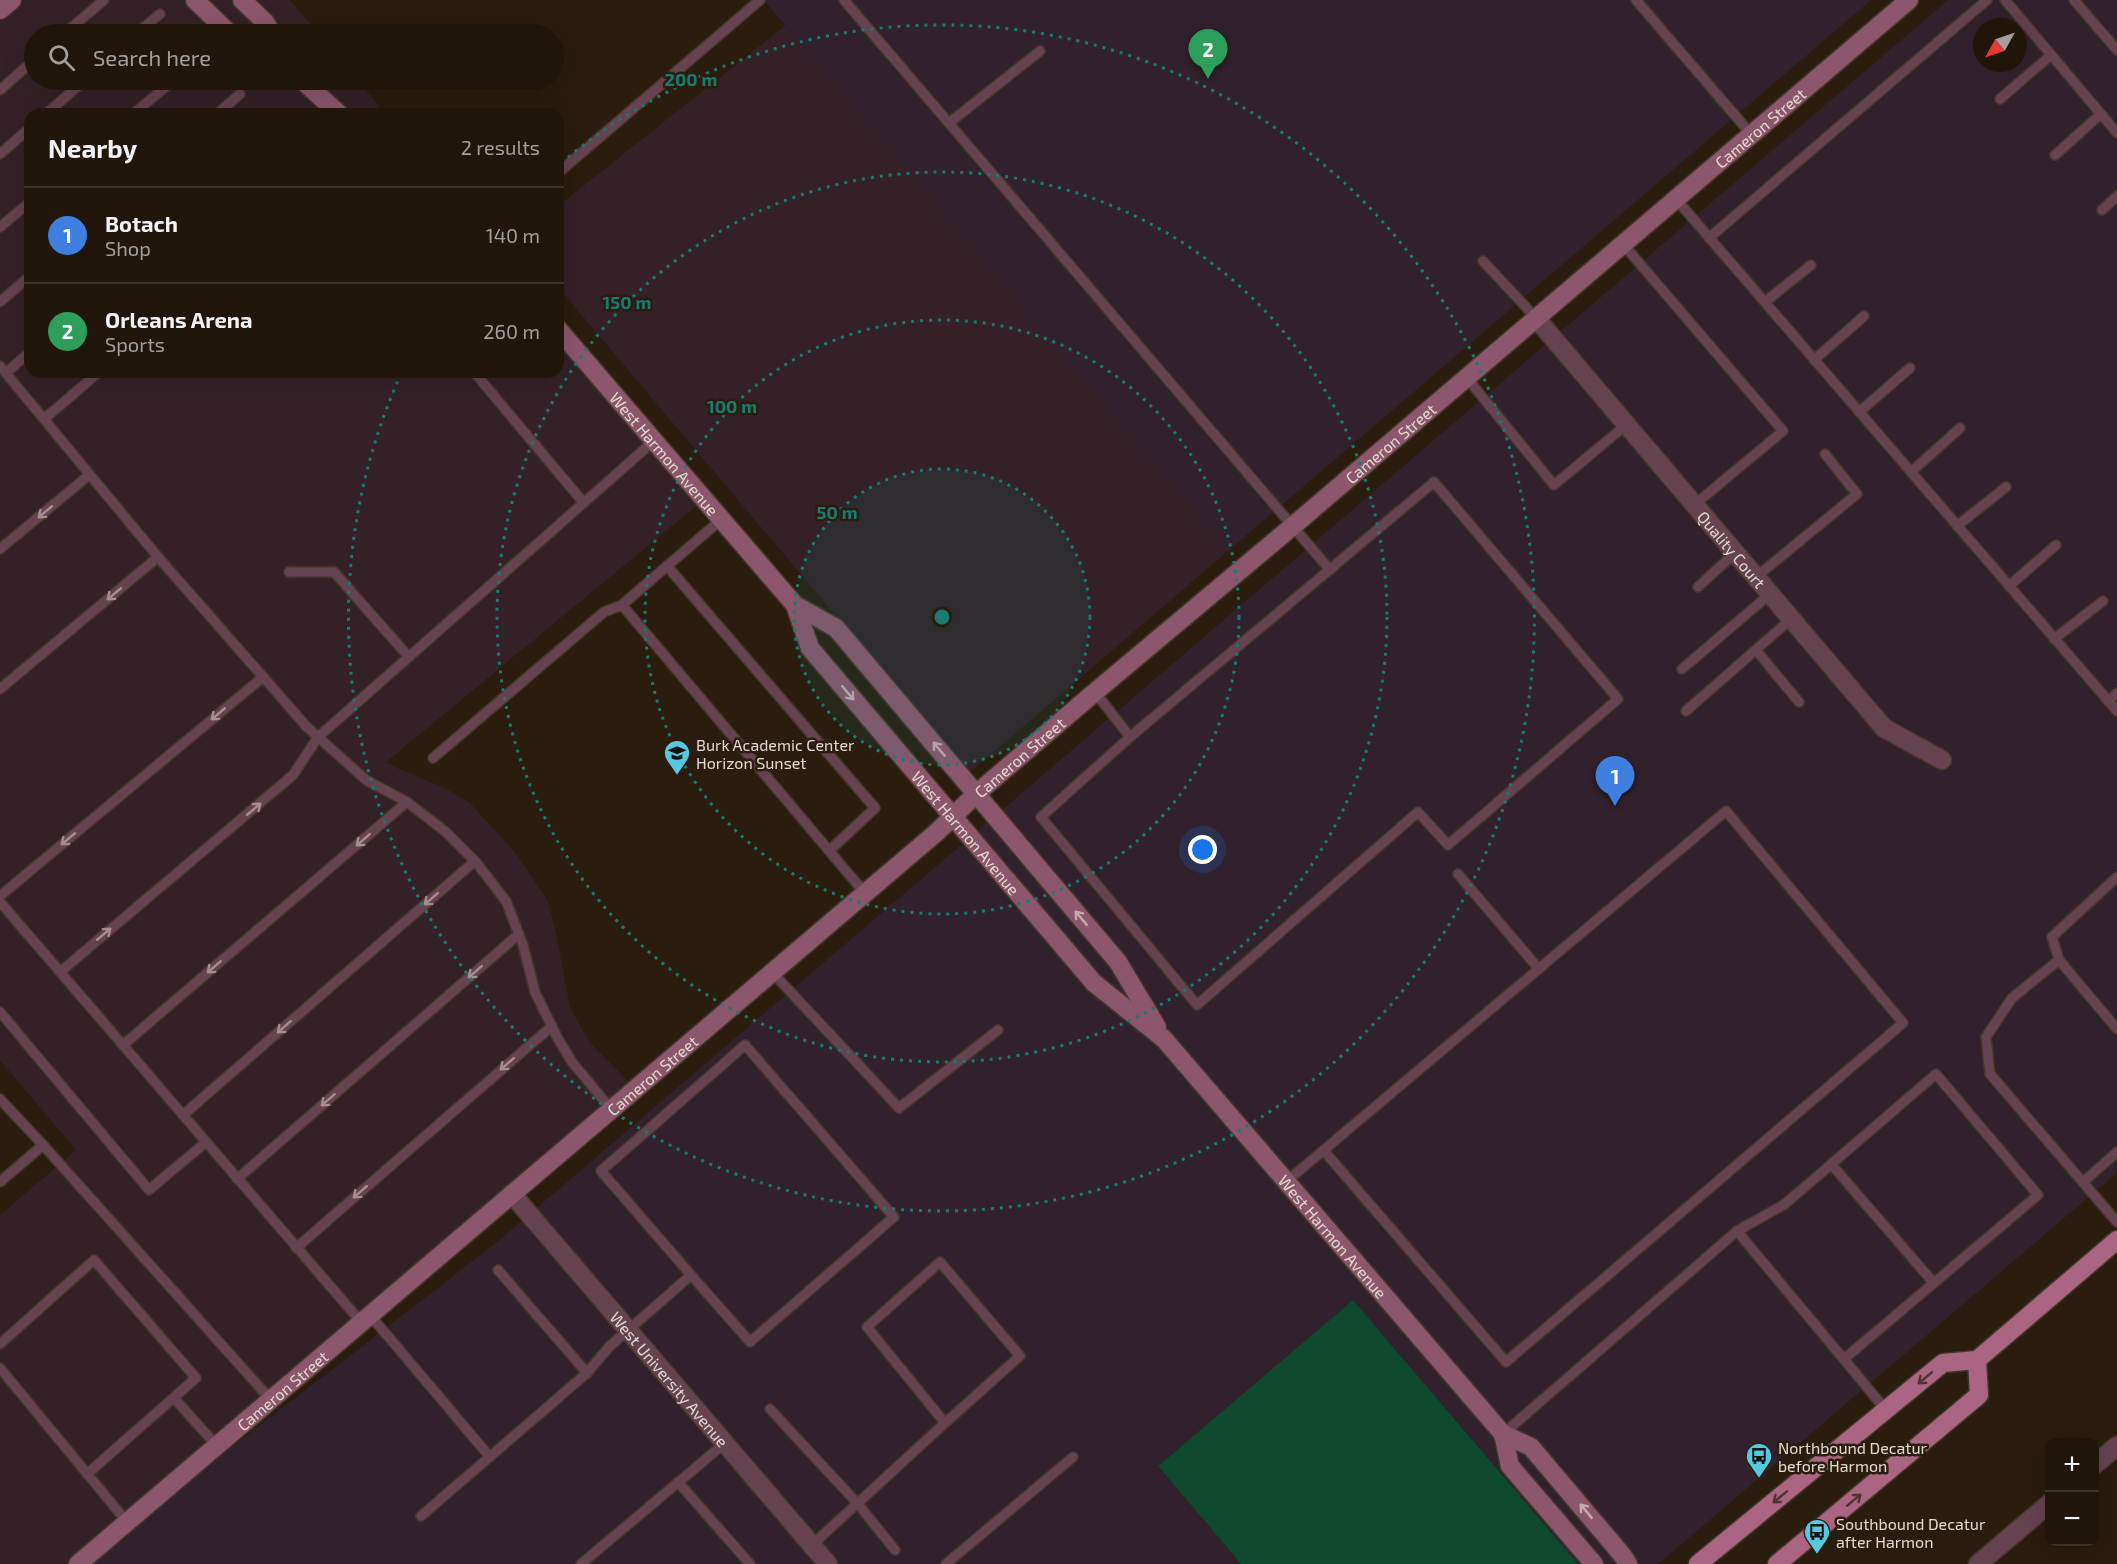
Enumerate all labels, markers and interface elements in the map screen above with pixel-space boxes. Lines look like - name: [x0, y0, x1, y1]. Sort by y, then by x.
- north arrow: [1973, 18, 2027, 72]
- search box: [24, 24, 564, 90]
- pin: 2: [1188, 29, 1228, 79]
- icon: search: [45, 41, 78, 74]
- text: Search here: [93, 44, 211, 70]
- text: 200 m: [665, 68, 717, 90]
- street label: Cameron Street: [1711, 83, 1809, 171]
- text: Nearby: [48, 132, 137, 163]
- text: 2 results: [461, 135, 540, 159]
- text: Botach: [105, 210, 178, 236]
- text: 1: [63, 223, 72, 247]
- text: 140 m: [486, 223, 540, 247]
- text: Shop: [105, 236, 151, 260]
- text: 150 m: [603, 291, 651, 313]
- text: Orleans Arena: [105, 306, 253, 332]
- text: 2: [62, 319, 73, 343]
- text: 260 m: [483, 319, 540, 343]
- text: Sports: [105, 332, 165, 356]
- street label: West Harmon Avenue: [607, 388, 723, 519]
- text: 100 m: [707, 395, 757, 417]
- street label: Cameron Street: [1341, 399, 1439, 487]
- text: 50 m: [816, 501, 858, 523]
- one-way arrow: [37, 506, 53, 519]
- street label: Quality Court: [1693, 507, 1770, 591]
- one-way arrow: [106, 588, 122, 601]
- centre of rings: [932, 607, 952, 627]
- one-way arrow: [841, 685, 855, 700]
- one-way arrow: [211, 707, 226, 721]
- street label: Cameron Street: [970, 713, 1068, 801]
- place label: Burk Academic Center Horizon Sunset: [696, 735, 855, 772]
- school or university icon: Burk Academic Center Horizon Sunset: [662, 738, 692, 776]
- one-way arrow: [932, 741, 945, 757]
- pin: 1: [1596, 756, 1634, 806]
- street label: West Harmon Avenue: [908, 767, 1024, 898]
- one-way arrow: [246, 802, 262, 815]
- one-way arrow: [61, 832, 76, 846]
- one-way arrow: [355, 834, 371, 847]
- your location: [1188, 835, 1217, 864]
- one-way arrow: [424, 892, 439, 906]
- one-way arrow: [1074, 910, 1087, 926]
- one-way arrow: [96, 928, 112, 941]
- one-way arrow: [207, 960, 222, 974]
- one-way arrow: [467, 966, 483, 979]
- one-way arrow: [276, 1020, 291, 1034]
- street label: Cameron Street: [603, 1031, 701, 1119]
- one-way arrow: [500, 1057, 515, 1071]
- one-way arrow: [321, 1093, 336, 1107]
- street label: West Harmon Avenue: [1275, 1171, 1391, 1302]
- one-way arrow: [353, 1185, 368, 1199]
- street label: West University Avenue: [607, 1307, 733, 1450]
- street label: Cameron Street: [233, 1346, 331, 1434]
- one-way arrow: [1917, 1371, 1933, 1384]
- place label: Northbound Decatur before Harmon: [1778, 1438, 1928, 1475]
- map controls: [2045, 1438, 2099, 1546]
- button: +: [2045, 1438, 2099, 1492]
- bus stop icon: Northbound Decatur before Harmon: [1744, 1441, 1774, 1479]
- one-way arrow: [1773, 1490, 1788, 1504]
- button: −: [2045, 1492, 2099, 1546]
- one-way arrow: [1846, 1493, 1862, 1506]
- one-way arrow: [1579, 1503, 1592, 1519]
- place label: Southbound Decatur after Harmon: [1836, 1514, 1986, 1551]
- bus stop icon: Southbound Decatur after Harmon: [1802, 1517, 1832, 1555]

